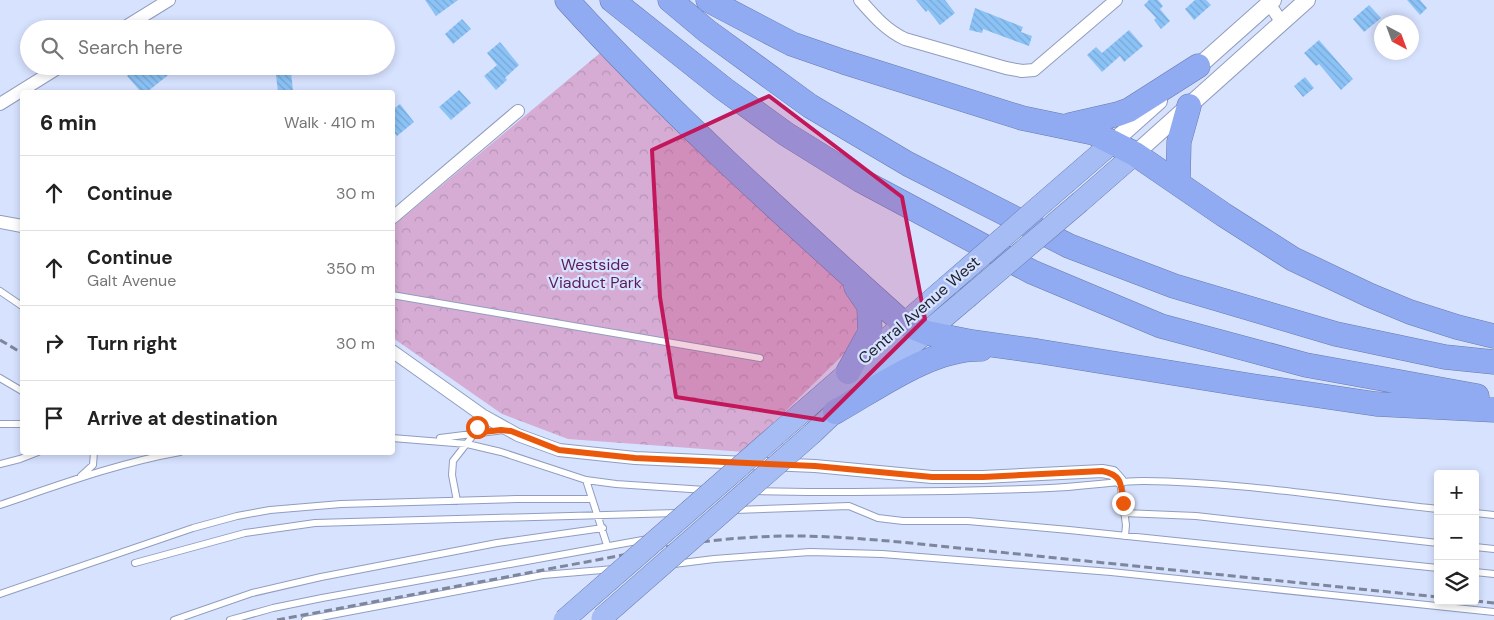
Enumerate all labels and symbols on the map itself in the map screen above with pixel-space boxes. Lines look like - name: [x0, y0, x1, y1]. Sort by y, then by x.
- north arrow: [1374, 15, 1419, 60]
- street label: Central Avenue West: [854, 251, 984, 369]
- park label: Westside Viaduct Park: [548, 254, 642, 293]
- route start: [466, 416, 489, 439]
- route end: [1112, 492, 1135, 515]

